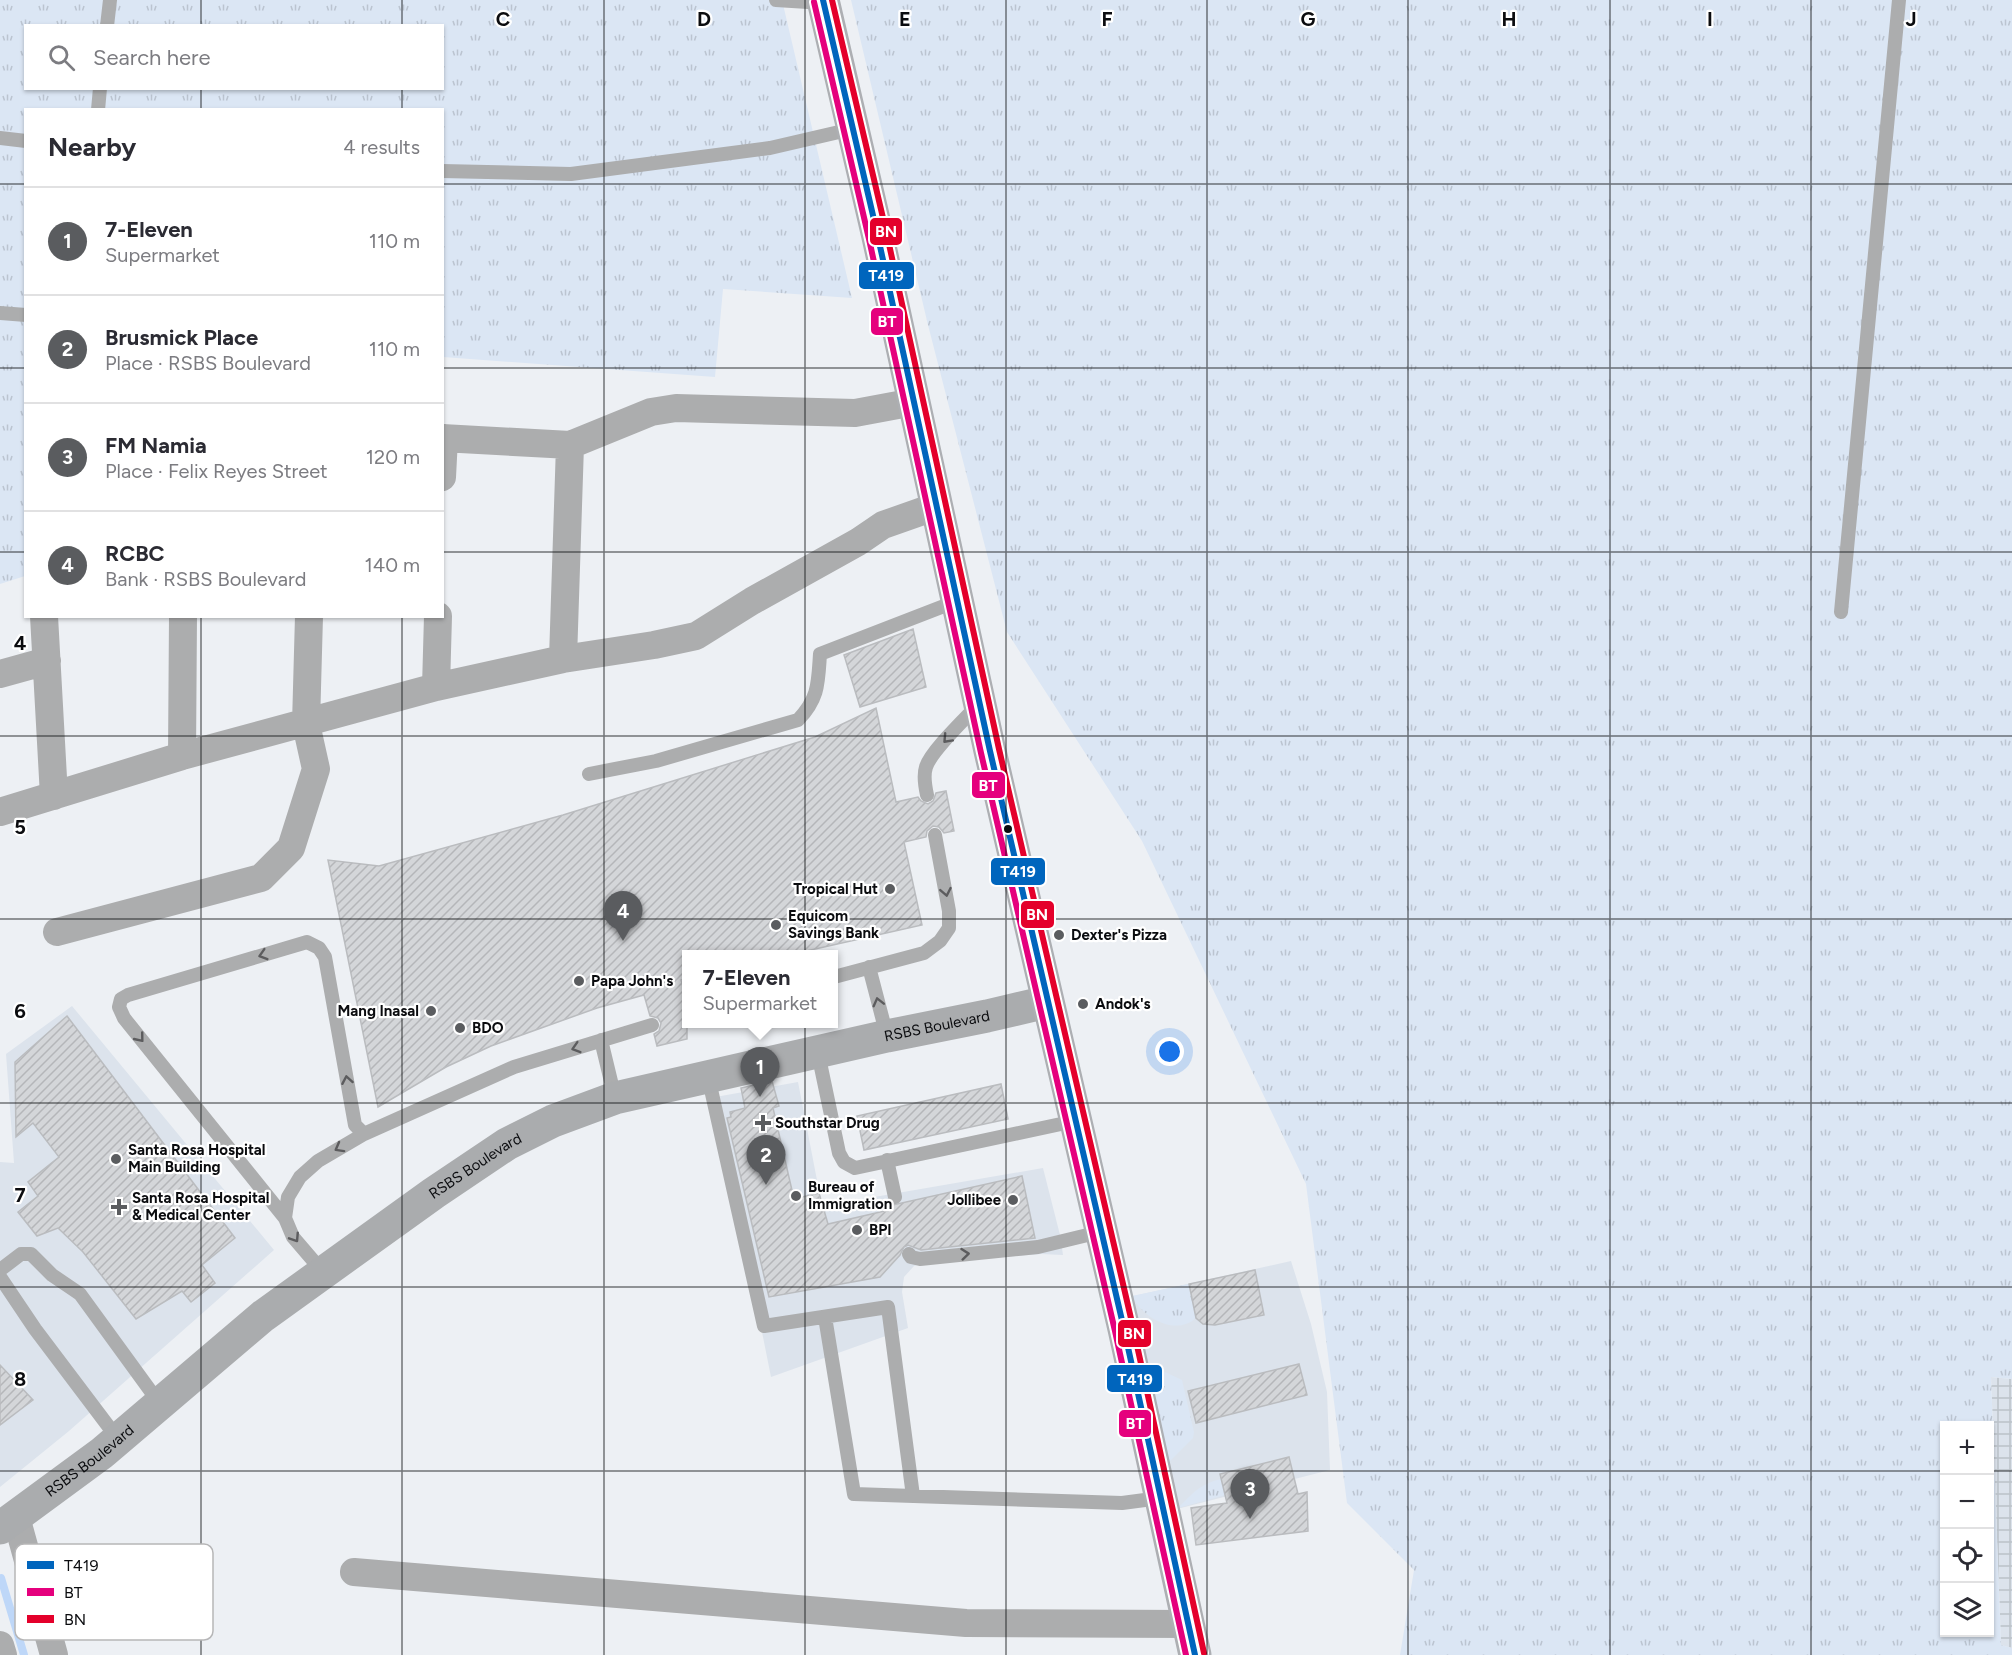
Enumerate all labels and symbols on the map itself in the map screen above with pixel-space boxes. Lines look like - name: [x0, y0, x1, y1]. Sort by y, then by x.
- text: C: [496, 7, 510, 31]
- text: D: [697, 7, 711, 31]
- text: E: [899, 7, 911, 31]
- text: F: [1101, 7, 1113, 31]
- text: G: [1301, 7, 1316, 31]
- text: H: [1502, 7, 1517, 31]
- text: I: [1707, 7, 1713, 31]
- text: J: [1905, 7, 1917, 31]
- line badge: BN: [869, 217, 903, 246]
- text: BN: [875, 222, 897, 241]
- line badge: T419: [858, 261, 915, 290]
- text: T419: [868, 266, 904, 285]
- line badge: BT: [870, 307, 904, 336]
- text: BT: [877, 312, 897, 331]
- text: 4: [14, 631, 27, 655]
- one-way arrow: [943, 732, 954, 743]
- line badge: BT: [971, 771, 1006, 799]
- text: BT: [978, 776, 998, 795]
- text: 5: [14, 815, 26, 839]
- unlabelled marker: [1002, 823, 1014, 835]
- line badge: T419: [990, 857, 1046, 886]
- text: T419: [1000, 862, 1036, 881]
- place label: Tropical Hut: [793, 880, 878, 898]
- marker: Tropical Hut: [883, 882, 897, 896]
- one-way arrow: [939, 887, 952, 897]
- pin: 4: [604, 892, 642, 941]
- line badge: BN: [1020, 900, 1055, 929]
- text: BN: [1026, 905, 1048, 924]
- place label: Equicom Savings Bank: [788, 907, 879, 942]
- marker: Equicom Savings Bank: [769, 918, 783, 932]
- place label: Dexter's Pizza: [1071, 926, 1167, 944]
- marker: Dexter's Pizza: [1052, 928, 1066, 942]
- one-way arrow: [258, 948, 269, 960]
- place label: Papa John's: [591, 972, 673, 990]
- marker: Papa John's: [572, 974, 586, 988]
- place label: Andok's: [1095, 995, 1151, 1013]
- one-way arrow: [873, 997, 886, 1007]
- marker: Andok's: [1076, 997, 1090, 1011]
- text: 6: [14, 999, 26, 1023]
- place label: Mang Inasal: [338, 1002, 419, 1020]
- marker: Mang Inasal: [424, 1004, 438, 1018]
- street label: RSBS Boulevard: [882, 1007, 991, 1045]
- place label: BDO: [472, 1019, 504, 1037]
- marker: BDO: [453, 1021, 467, 1035]
- one-way arrow: [133, 1031, 144, 1042]
- your location: [1155, 1037, 1184, 1066]
- one-way arrow: [571, 1041, 582, 1053]
- pin: 1: [740, 1048, 780, 1097]
- one-way arrow: [341, 1075, 354, 1085]
- place label: Southstar Drug: [775, 1114, 880, 1132]
- marker: Southstar Drug: [756, 1116, 770, 1130]
- street label: RSBS Boulevard: [425, 1129, 525, 1203]
- pin: 2: [746, 1136, 786, 1185]
- place label: Santa Rosa Hospital Main Building: [128, 1141, 266, 1176]
- one-way arrow: [334, 1141, 345, 1152]
- marker: Santa Rosa Hospital Main Building: [109, 1152, 123, 1166]
- place label: Bureau of Immigration: [808, 1178, 892, 1213]
- text: 7: [14, 1183, 26, 1207]
- place label: Santa Rosa Hospital & Medical Center: [132, 1189, 270, 1224]
- marker: Bureau of Immigration: [789, 1189, 803, 1203]
- place label: Jollibee: [947, 1191, 1002, 1209]
- marker: Jollibee: [1006, 1193, 1020, 1207]
- marker: Santa Rosa Hospital & Medical Center: [110, 1198, 128, 1216]
- place label: BPI: [869, 1221, 892, 1239]
- marker: BPI: [850, 1223, 864, 1237]
- one-way arrow: [288, 1231, 299, 1242]
- one-way arrow: [961, 1248, 970, 1261]
- line badge: BN: [1117, 1319, 1152, 1348]
- text: BN: [1123, 1324, 1145, 1343]
- line badge: T419: [1106, 1364, 1163, 1393]
- text: 8: [14, 1367, 26, 1391]
- text: T419: [1117, 1370, 1153, 1389]
- line badge: BT: [1118, 1409, 1152, 1438]
- text: BT: [1125, 1414, 1145, 1433]
- street label: RSBS Boulevard: [42, 1421, 138, 1501]
- pin: 3: [1230, 1470, 1270, 1519]
- legend: [15, 1544, 213, 1640]
- text: T419: [64, 1556, 98, 1575]
- text: BT: [64, 1583, 83, 1602]
- text: BN: [64, 1610, 86, 1629]

